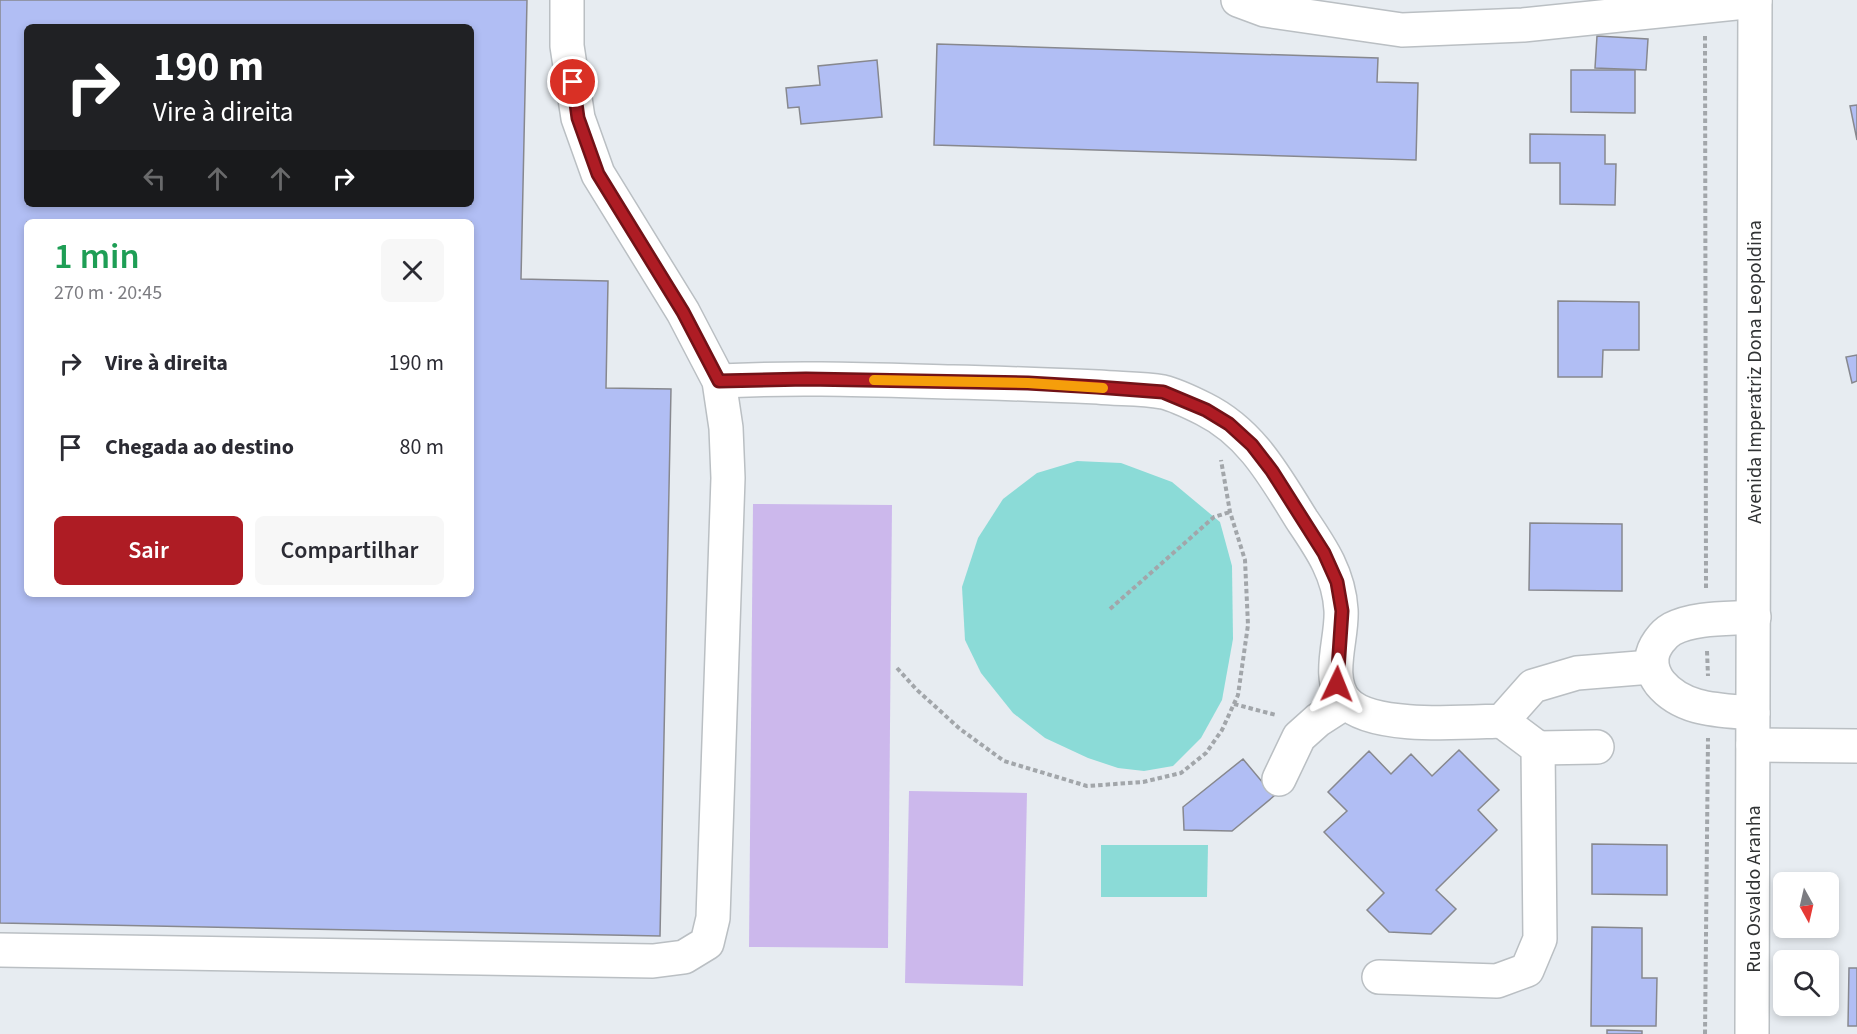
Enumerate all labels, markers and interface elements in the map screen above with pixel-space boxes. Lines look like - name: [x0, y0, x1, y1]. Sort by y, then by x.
- text: 190 m: [153, 37, 264, 97]
- icon: right: [54, 48, 132, 126]
- pin: [547, 56, 598, 107]
- icon: arrive: [556, 65, 589, 98]
- text: Vire à direita: [153, 93, 293, 132]
- icon: left: [138, 162, 171, 195]
- icon: ahead: [201, 162, 234, 195]
- icon: ahead: [264, 162, 297, 195]
- icon: right: [327, 162, 360, 195]
- street label: Avenida Imperatriz Dona Leopoldina: [1741, 220, 1769, 524]
- text: 1 min: [54, 231, 140, 282]
- button: close: [381, 239, 444, 302]
- text: 270 m · 20:45: [54, 279, 162, 307]
- icon: right: [54, 347, 87, 380]
- text: Vire à direita: [105, 347, 228, 379]
- text: 190 m: [389, 347, 444, 379]
- icon: arrive: [54, 431, 87, 464]
- text: Chegada ao destino: [105, 431, 294, 463]
- text: 80 m: [399, 431, 444, 463]
- button: Sair: [54, 516, 243, 585]
- button: Compartilhar: [255, 516, 444, 585]
- position arrow: [1305, 652, 1369, 716]
- street label: Rua Osvaldo Aranha: [1740, 805, 1768, 973]
- north arrow: [1773, 872, 1839, 938]
- map controls: [1773, 872, 1839, 1016]
- button: search: [1773, 950, 1839, 1016]

